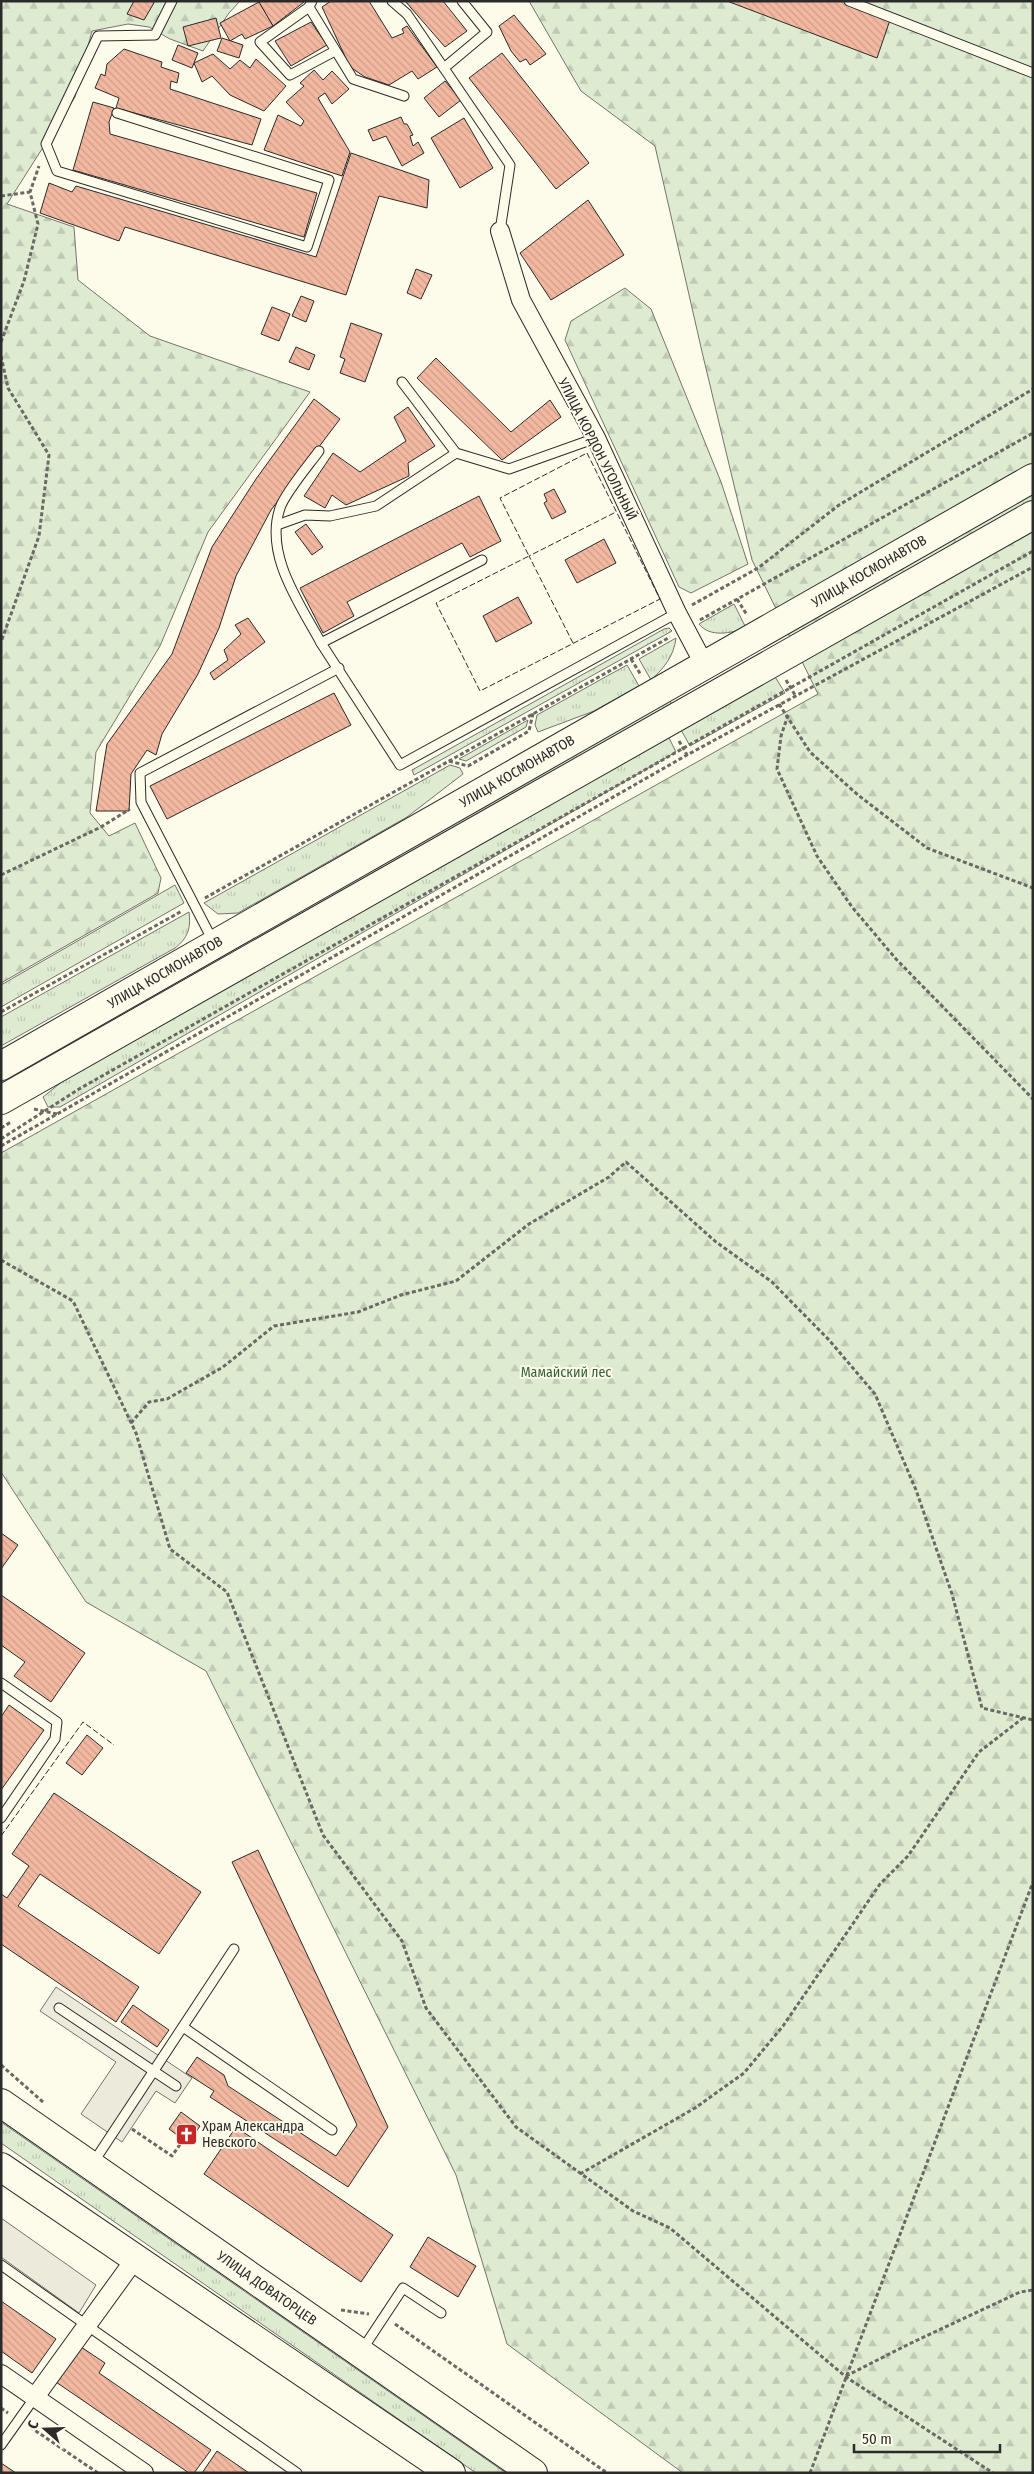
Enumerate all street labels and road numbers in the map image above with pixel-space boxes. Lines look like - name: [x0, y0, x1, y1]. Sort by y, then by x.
- street label: УЛИЦА КОРДОН УГОЛЬНЫЙ: [554, 374, 641, 523]
- street label: УЛИЦА КОСМОНАВТОВ: [808, 531, 930, 612]
- street label: УЛИЦА КОСМОНАВТОВ: [456, 731, 578, 812]
- street label: УЛИЦА КОСМОНАВТОВ: [104, 932, 226, 1013]
- street label: УЛИЦА ДОВАТОРЦЕВ: [213, 2247, 320, 2329]

